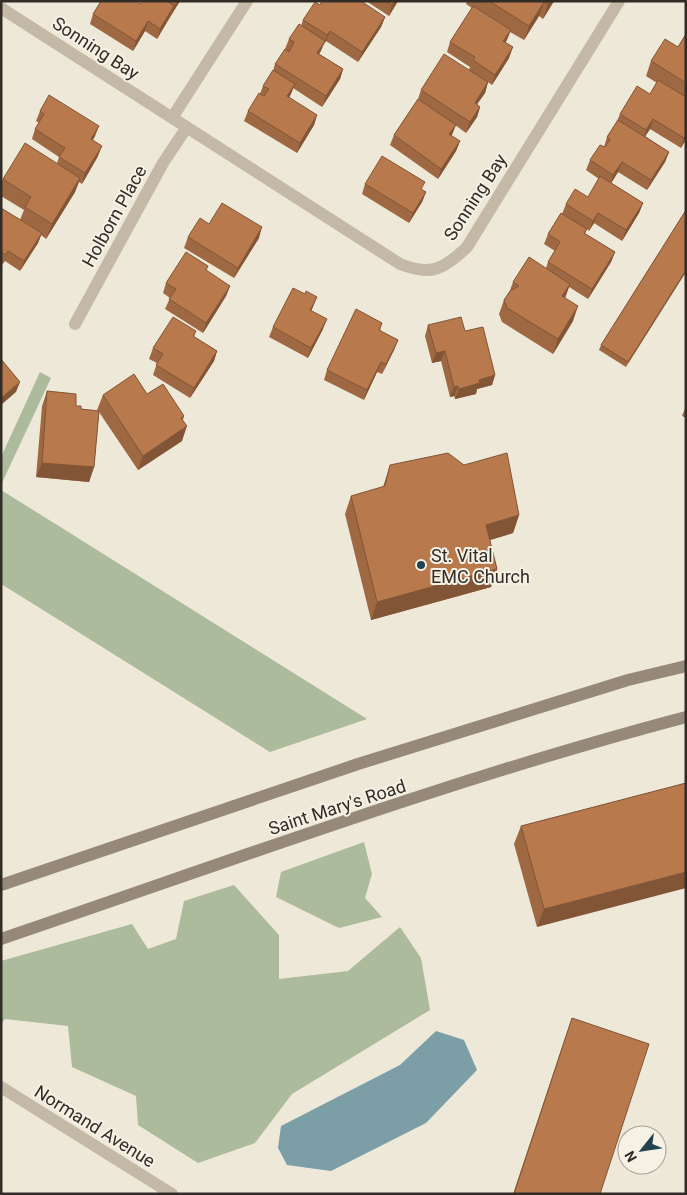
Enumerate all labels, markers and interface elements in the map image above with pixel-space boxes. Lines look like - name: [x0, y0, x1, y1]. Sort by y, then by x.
- street label: Sonning Bay: [49, 12, 144, 84]
- street label: Sonning Bay: [439, 149, 511, 244]
- street label: Holborn Place: [77, 162, 151, 270]
- place label: St. Vital EMC Church: [431, 545, 530, 587]
- marker: St. Vital EMC Church: [415, 559, 427, 571]
- street label: Saint Mary's Road: [266, 775, 408, 839]
- street label: Normand Avenue: [31, 1080, 159, 1172]
- north arrow: [617, 1125, 667, 1175]
- text: N: [621, 1148, 640, 1165]

